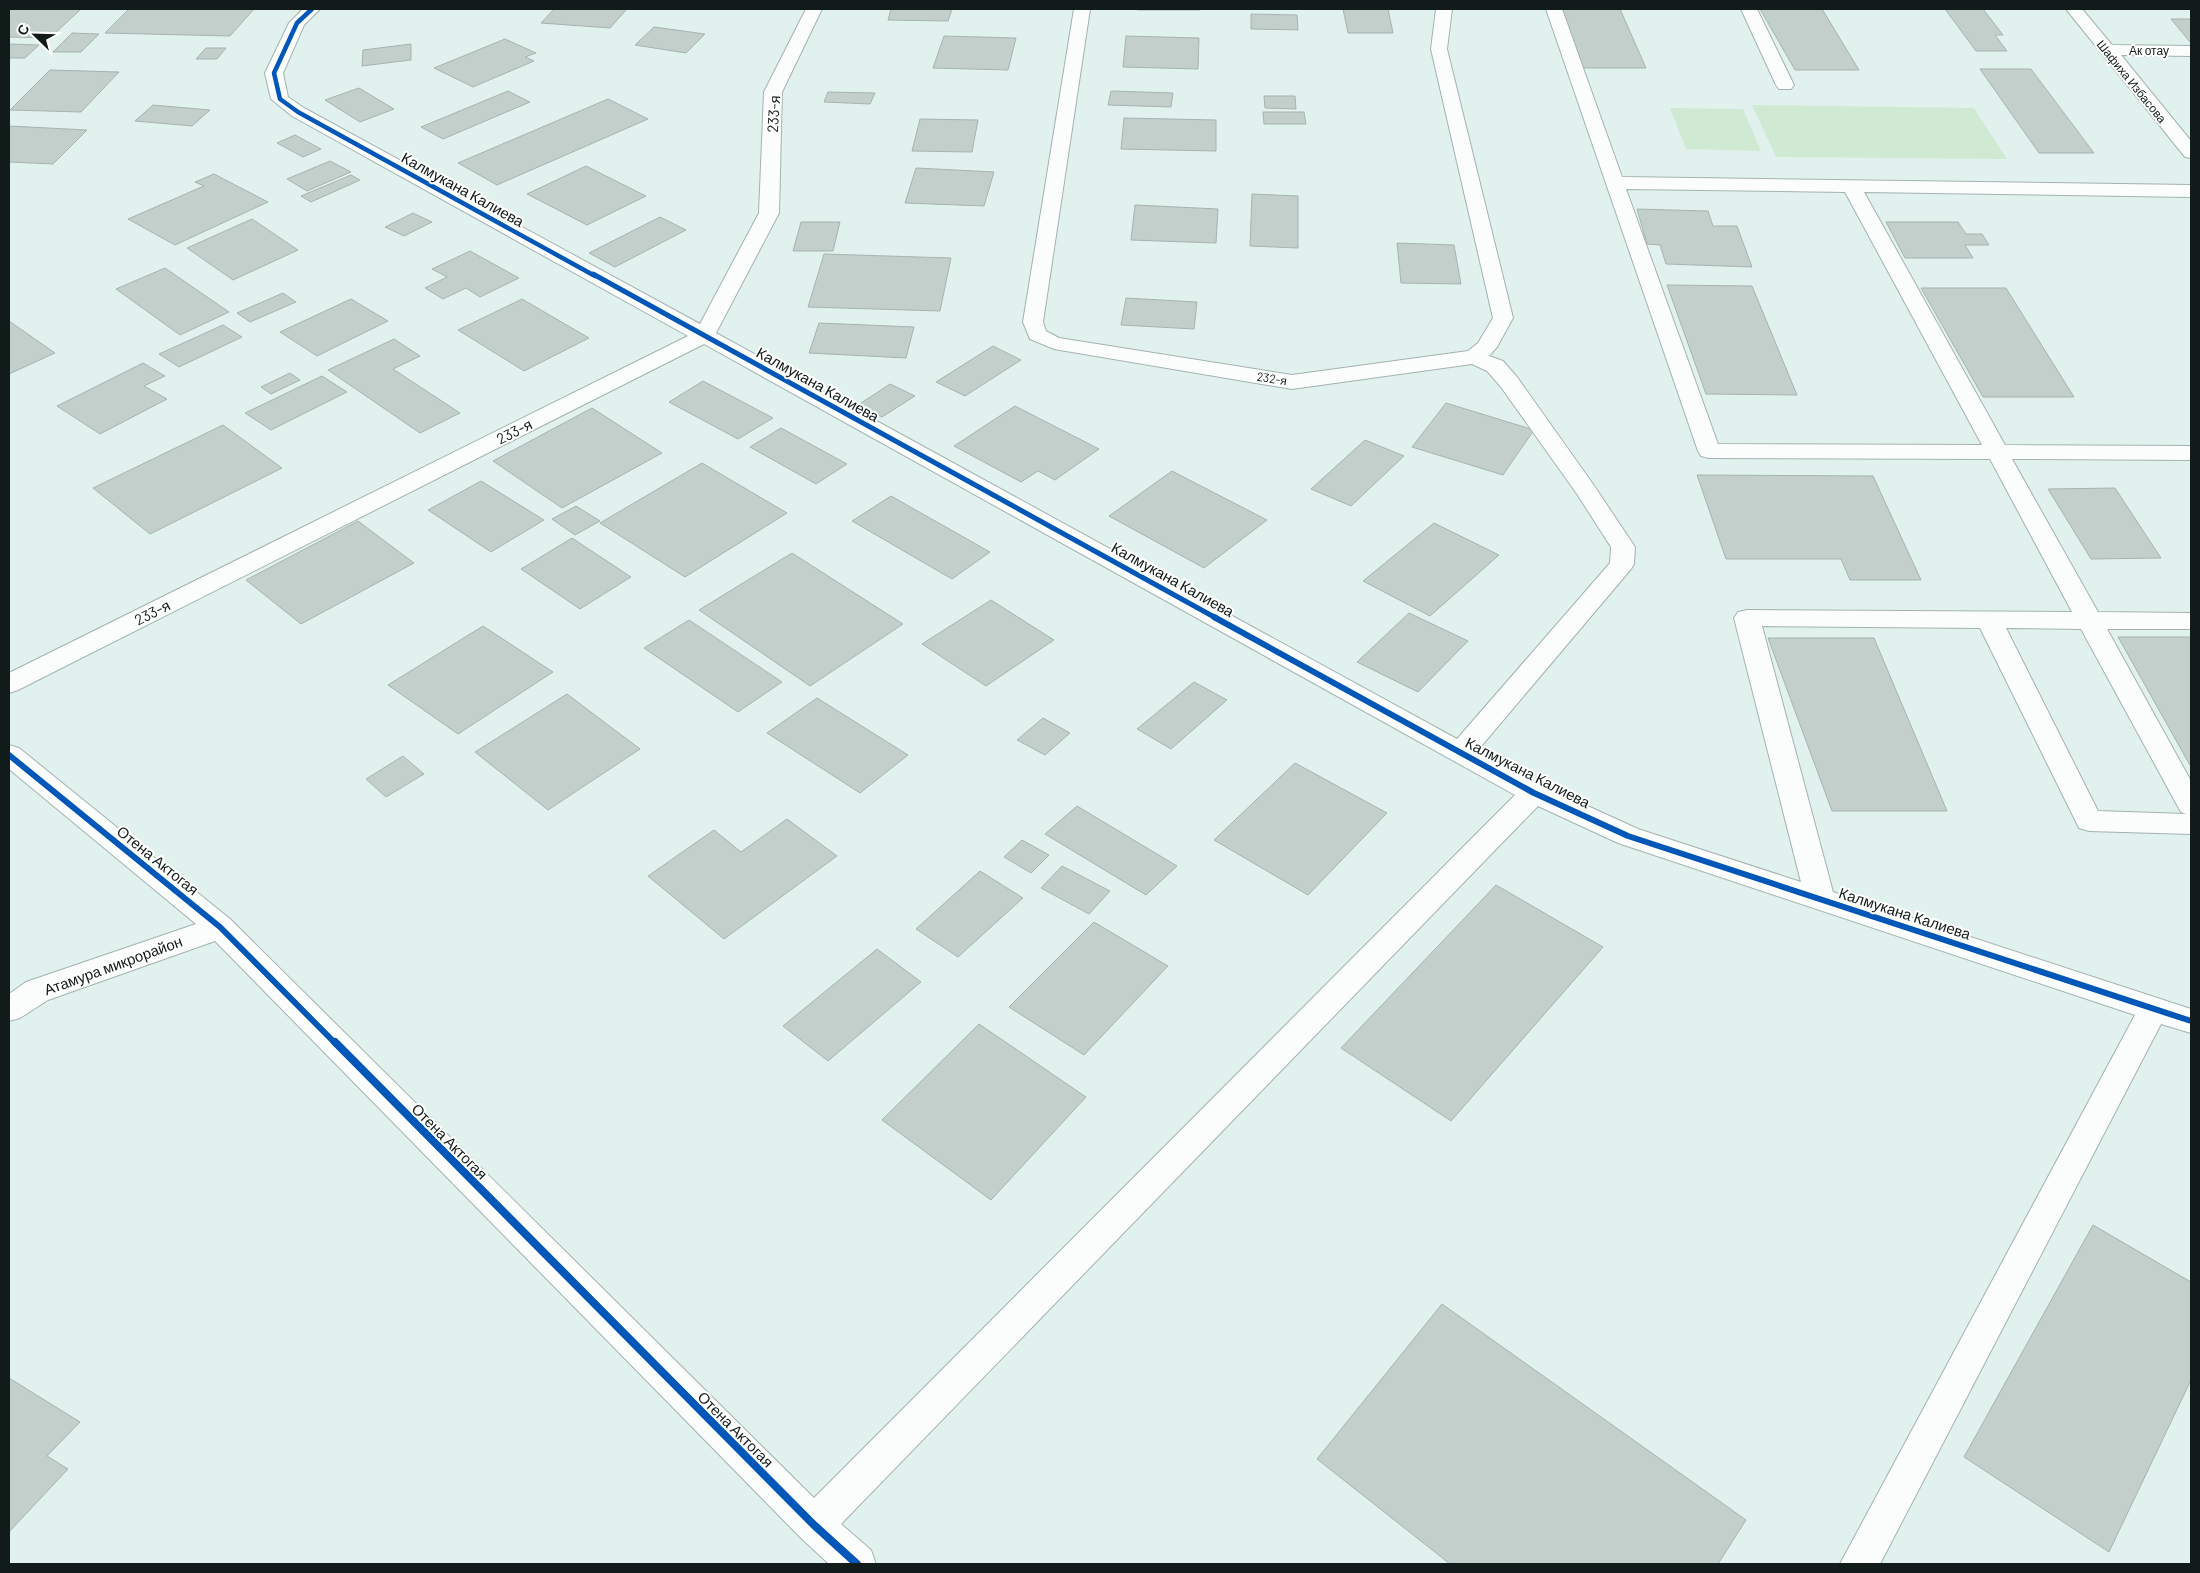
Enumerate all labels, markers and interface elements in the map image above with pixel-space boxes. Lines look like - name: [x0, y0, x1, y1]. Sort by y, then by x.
- north arrow: [10, 10, 60, 60]
- text: С: [13, 22, 32, 38]
- street label: Шафиха Избасова: [2094, 37, 2170, 126]
- street label: Ак отау: [2129, 43, 2169, 58]
- street label: 233-я: [763, 95, 783, 133]
- street label: Калмукана Калиева: [399, 148, 528, 230]
- street label: Калмукана Калиева: [754, 343, 883, 425]
- street label: 232-я: [1256, 369, 1288, 387]
- street label: 233-я: [493, 414, 535, 448]
- street label: Калмукана Калиева: [1109, 538, 1238, 620]
- street label: 233-я: [131, 595, 173, 629]
- street label: Калмукана Калиева: [1463, 733, 1594, 811]
- street label: Отена Актогая: [114, 822, 202, 898]
- street label: Калмукана Калиева: [1837, 883, 1974, 943]
- street label: Атамура микрорайон: [41, 932, 185, 998]
- street label: Отена Актогая: [408, 1099, 492, 1183]
- street label: Отена Актогая: [694, 1387, 778, 1471]

